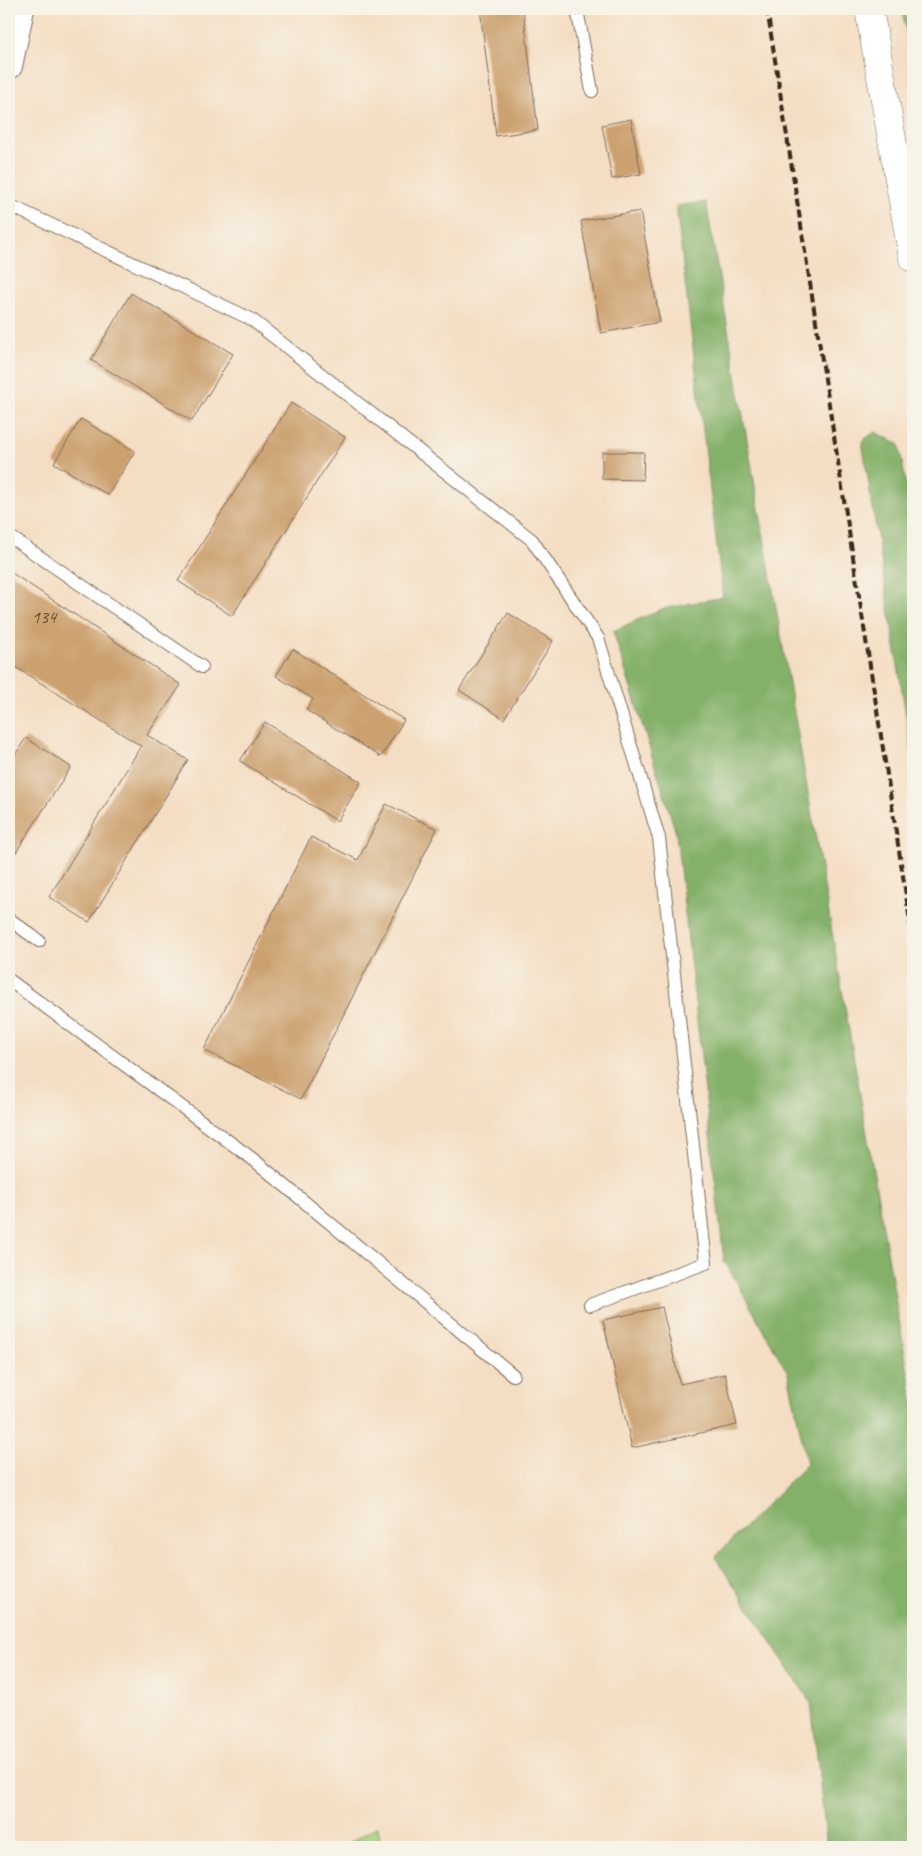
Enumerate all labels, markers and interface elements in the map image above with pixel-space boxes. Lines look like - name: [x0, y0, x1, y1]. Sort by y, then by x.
- house number: 134: [32, 606, 58, 628]

